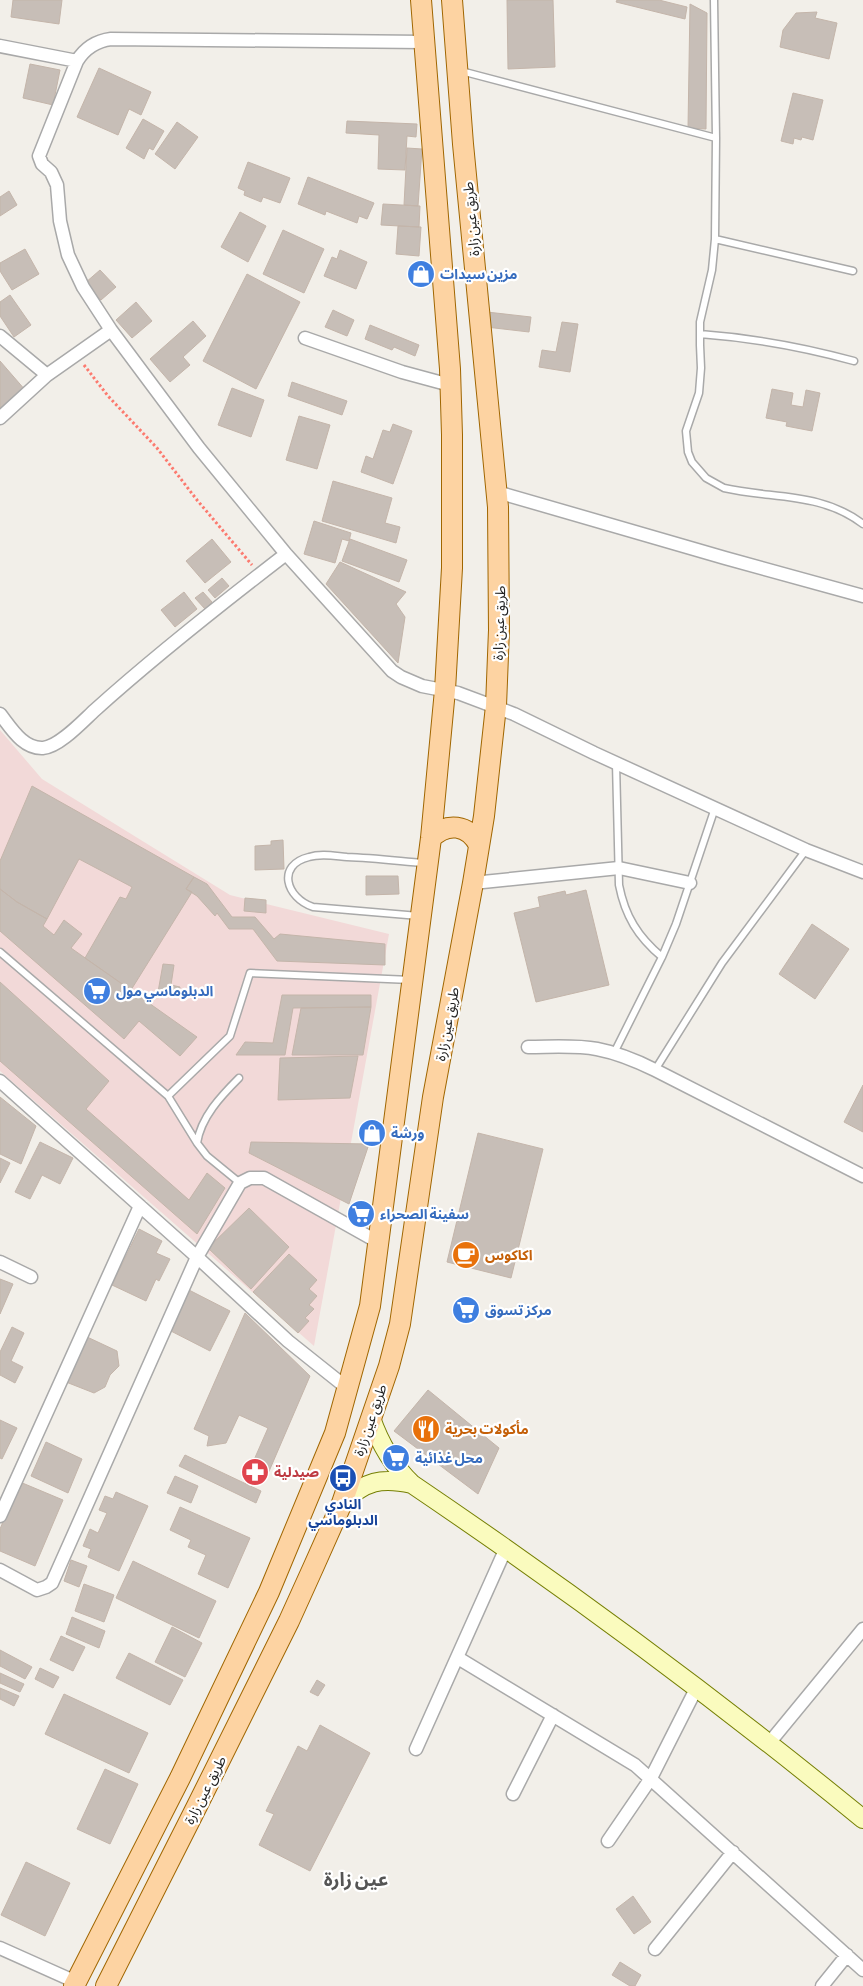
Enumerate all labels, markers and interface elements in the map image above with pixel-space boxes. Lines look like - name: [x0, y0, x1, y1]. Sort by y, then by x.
- street label: طريق عين زارة: [460, 181, 484, 257]
- shop icon: مزين سيدات: [406, 259, 436, 289]
- place label: مزين سيدات: [440, 266, 517, 283]
- street label: طريق عين زارة: [490, 585, 510, 661]
- supermarket icon: الدبلوماسي مول: [82, 976, 112, 1006]
- place label: الدبلوماسي مول: [116, 983, 214, 1002]
- street label: طريق عين زارة: [432, 986, 464, 1063]
- shop icon: ورشة: [357, 1118, 387, 1148]
- place label: ورشة: [391, 1125, 424, 1142]
- supermarket icon: سفينة الصحراء: [346, 1199, 376, 1229]
- place label: سفينة الصحراء: [380, 1206, 469, 1223]
- cafe icon: اكاكوس: [451, 1240, 481, 1270]
- place label: اكاكوس: [485, 1247, 533, 1263]
- supermarket icon: مركز تسوق: [451, 1295, 481, 1325]
- place label: مركز تسوق: [485, 1302, 552, 1319]
- street label: طريق عين زارة: [350, 1382, 392, 1459]
- restaurant icon: مأكولات بحرية: [411, 1414, 441, 1444]
- place label: مأكولات بحرية: [445, 1420, 529, 1438]
- supermarket icon: محل غذائية: [381, 1443, 411, 1473]
- place label: محل غذائية: [415, 1450, 483, 1466]
- pharmacy icon: صيدلية: [240, 1457, 270, 1487]
- bus stop icon: النادي الدبلوماسي: [328, 1463, 358, 1493]
- place label: صيدلية: [274, 1464, 319, 1480]
- place label: النادي الدبلوماسي: [308, 1496, 378, 1531]
- street label: طريق عين زارة: [181, 1753, 231, 1828]
- district label: عين زارة: [324, 1868, 388, 1891]

